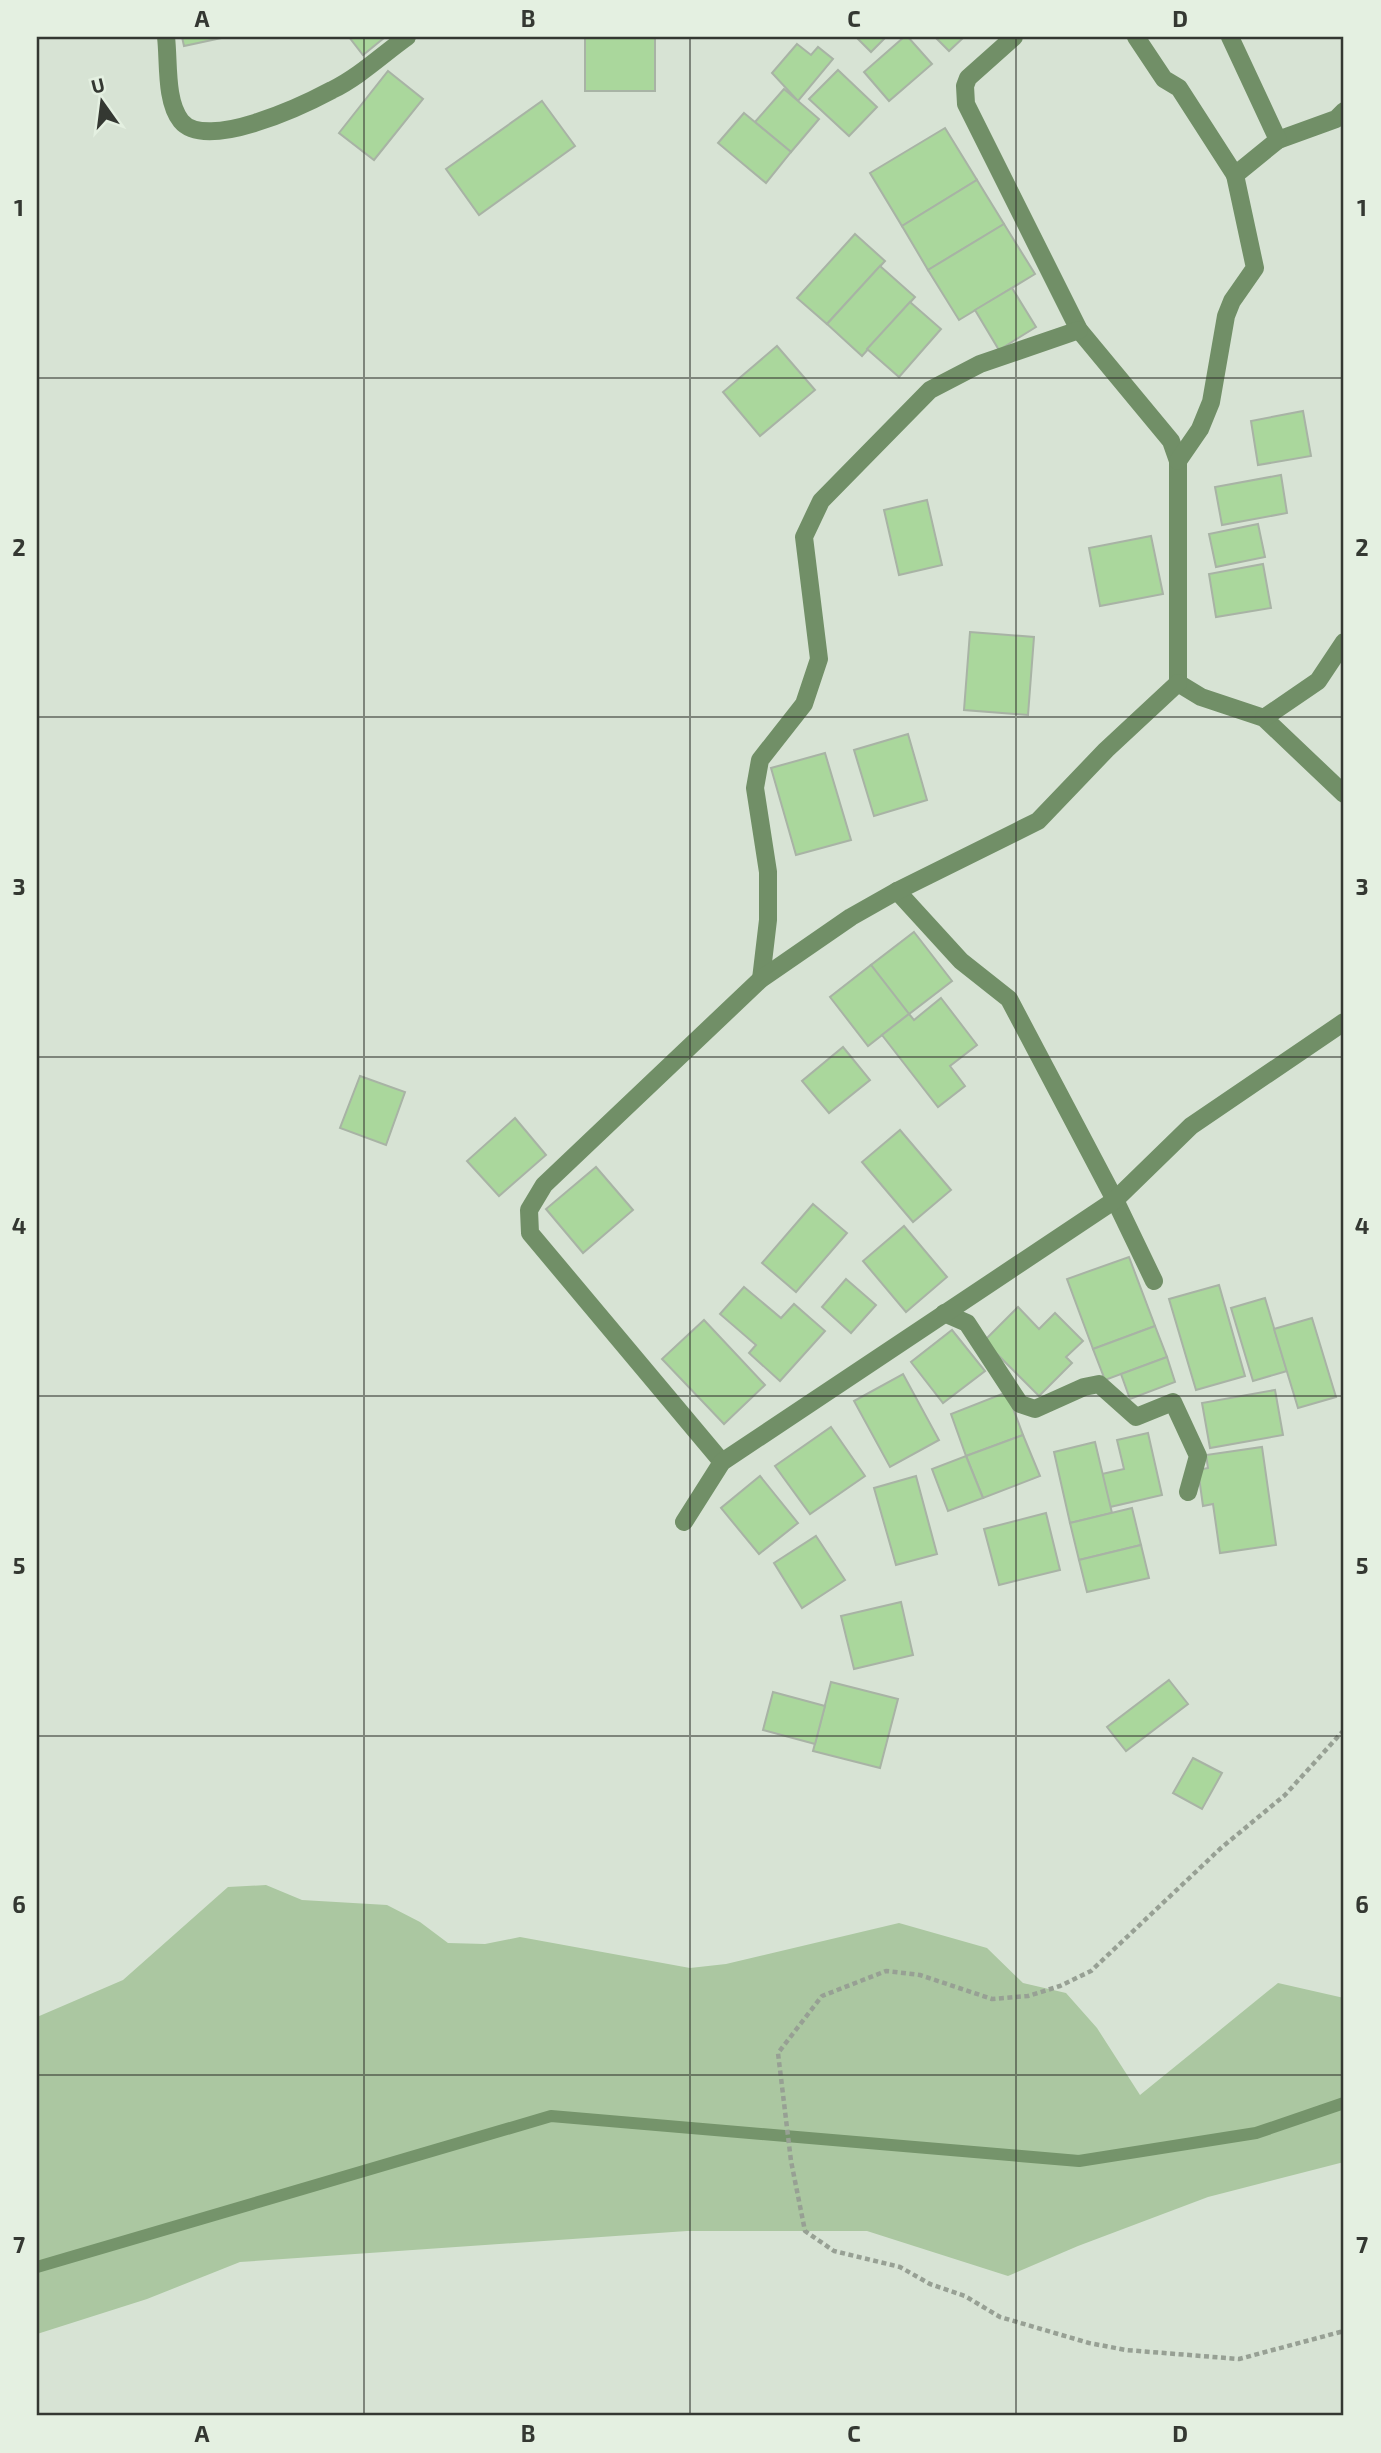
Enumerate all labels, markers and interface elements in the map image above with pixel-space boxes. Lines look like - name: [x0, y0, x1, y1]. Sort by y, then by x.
- text: A: [194, 4, 210, 32]
- text: B: [521, 4, 535, 32]
- text: C: [847, 4, 861, 32]
- text: D: [1172, 4, 1188, 32]
- north arrow: [66, 66, 136, 136]
- text: U: [89, 72, 107, 98]
- text: 1: [14, 193, 24, 221]
- text: 1: [1357, 193, 1367, 221]
- text: 2: [12, 533, 26, 561]
- text: 2: [1355, 533, 1369, 561]
- text: 3: [12, 872, 26, 900]
- text: 3: [1355, 872, 1369, 900]
- text: 4: [12, 1211, 26, 1239]
- text: 4: [1355, 1211, 1369, 1239]
- text: 5: [13, 1551, 25, 1579]
- text: 5: [1356, 1551, 1368, 1579]
- text: 6: [12, 1890, 26, 1918]
- text: 6: [1355, 1890, 1369, 1918]
- text: 7: [13, 2230, 25, 2258]
- text: 7: [1356, 2230, 1368, 2258]
- text: A: [194, 2419, 210, 2447]
- text: B: [521, 2419, 535, 2447]
- text: C: [847, 2419, 861, 2447]
- text: D: [1172, 2419, 1188, 2447]

